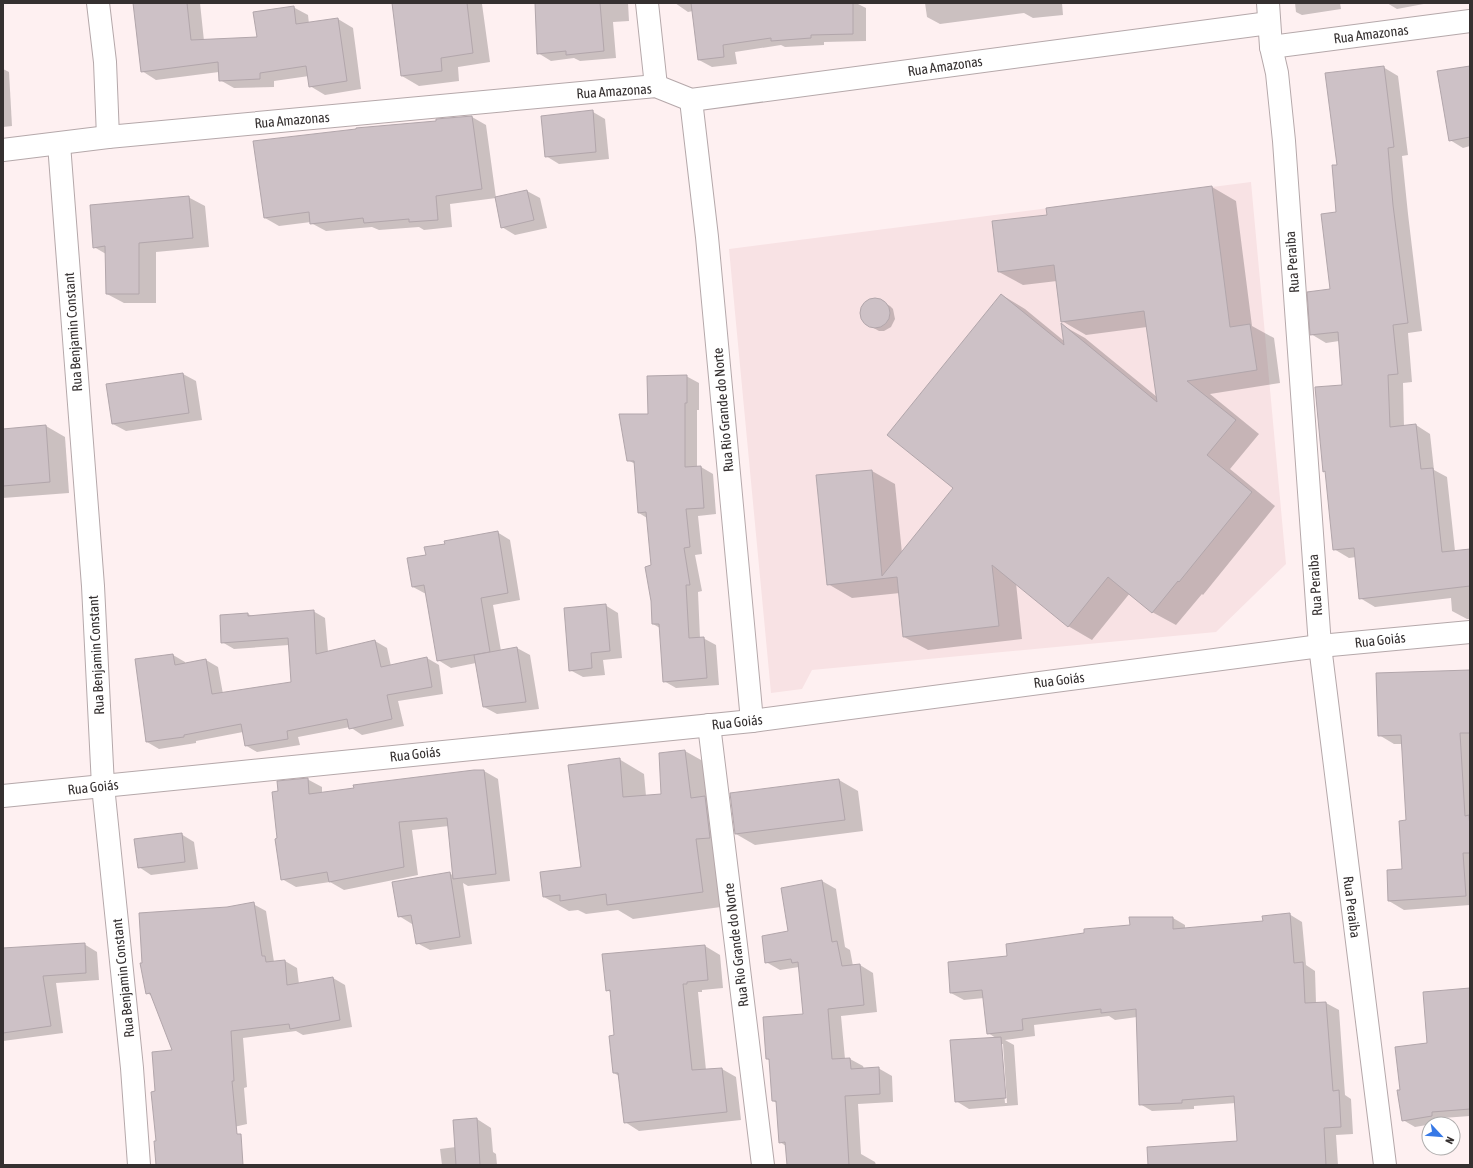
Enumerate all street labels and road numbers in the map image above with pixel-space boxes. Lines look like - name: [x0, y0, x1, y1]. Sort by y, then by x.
- street label: Rua Amazonas: [1333, 21, 1409, 47]
- street label: Rua Amazonas: [907, 53, 983, 79]
- street label: Rua Amazonas: [576, 80, 652, 102]
- street label: Rua Amazonas: [254, 109, 330, 131]
- street label: Rua Peraiba: [1282, 231, 1302, 293]
- street label: Rua Benjamin Constant: [61, 272, 85, 392]
- street label: Rua Rio Grande do Norte: [710, 347, 736, 473]
- street label: Rua Peraiba: [1305, 554, 1325, 616]
- street label: Rua Benjamin Constant: [85, 595, 107, 715]
- street label: Rua Goiás: [1354, 629, 1406, 651]
- street label: Rua Goiás: [1033, 669, 1085, 691]
- street label: Rua Goiás: [711, 711, 763, 733]
- street label: Rua Goiás: [389, 743, 441, 765]
- street label: Rua Goiás: [67, 776, 119, 798]
- street label: Rua Peraiba: [1340, 875, 1364, 939]
- street label: Rua Rio Grande do Norte: [720, 882, 752, 1008]
- street label: Rua Benjamin Constant: [109, 918, 137, 1038]

